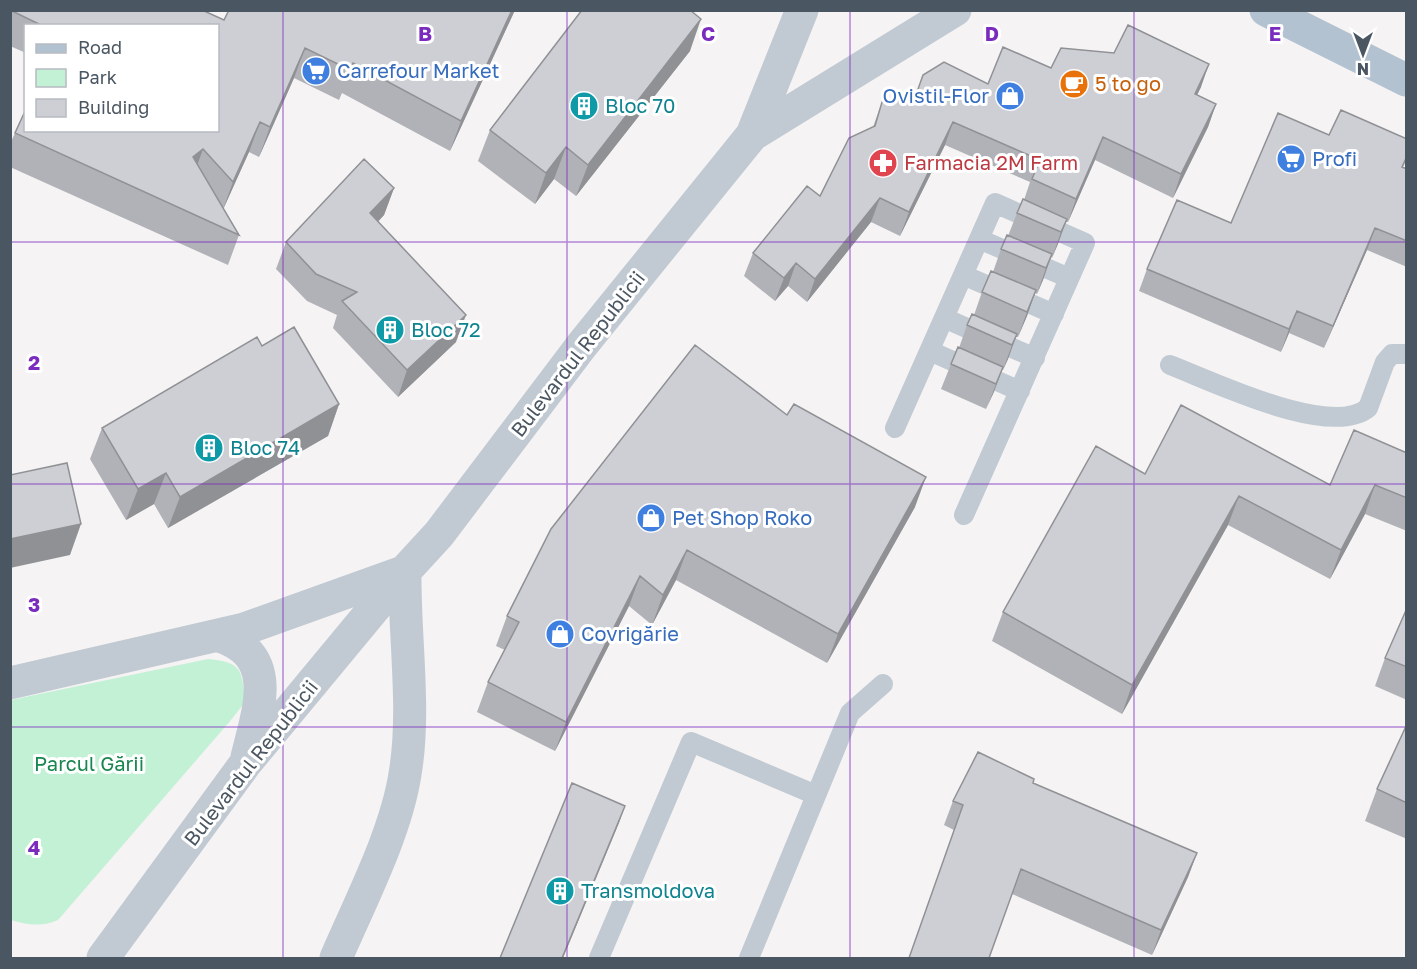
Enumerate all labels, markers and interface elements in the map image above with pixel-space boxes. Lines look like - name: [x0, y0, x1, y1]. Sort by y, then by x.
- text: B: [418, 21, 432, 45]
- text: C: [701, 21, 715, 45]
- text: D: [985, 21, 999, 45]
- text: E: [1269, 21, 1281, 45]
- legend: [24, 24, 219, 132]
- north arrow: [1333, 24, 1393, 84]
- text: Road: [78, 36, 122, 58]
- supermarket icon: Carrefour Market: [300, 55, 332, 87]
- place label: Carrefour Market: [337, 58, 500, 82]
- text: N: [1357, 59, 1369, 79]
- text: Park: [78, 66, 117, 88]
- cafe icon: 5 to go: [1058, 68, 1090, 100]
- place label: 5 to go: [1095, 71, 1161, 95]
- shop icon: Ovistil-Flor: [994, 80, 1026, 112]
- place label: Ovistil-Flor: [883, 83, 989, 107]
- building icon: Bloc 70: [568, 90, 600, 122]
- place label: Bloc 70: [605, 93, 676, 117]
- text: Building: [78, 96, 149, 118]
- supermarket icon: Profi: [1275, 143, 1307, 175]
- place label: Profi: [1312, 146, 1357, 170]
- pharmacy icon: Farmacia 2M Farm: [867, 147, 899, 179]
- place label: Farmacia 2M Farm: [904, 150, 1078, 174]
- street label: Bulevardul Republicii: [505, 266, 649, 441]
- building icon: Bloc 72: [374, 314, 406, 346]
- place label: Bloc 72: [411, 317, 481, 341]
- text: 2: [28, 350, 40, 374]
- building icon: Bloc 74: [193, 432, 225, 464]
- place label: Bloc 74: [230, 435, 300, 459]
- shop icon: Pet Shop Roko: [635, 502, 667, 534]
- place label: Pet Shop Roko: [672, 505, 812, 529]
- text: 3: [28, 592, 40, 616]
- shop icon: Covrigărie: [544, 618, 576, 650]
- place label: Covrigărie: [581, 621, 679, 645]
- street label: Bulevardul Republicii: [178, 675, 322, 850]
- park label: Parcul Gării: [34, 751, 144, 775]
- text: 4: [28, 835, 40, 859]
- building icon: Transmoldova: [544, 875, 576, 907]
- place label: Transmoldova: [581, 878, 715, 902]

